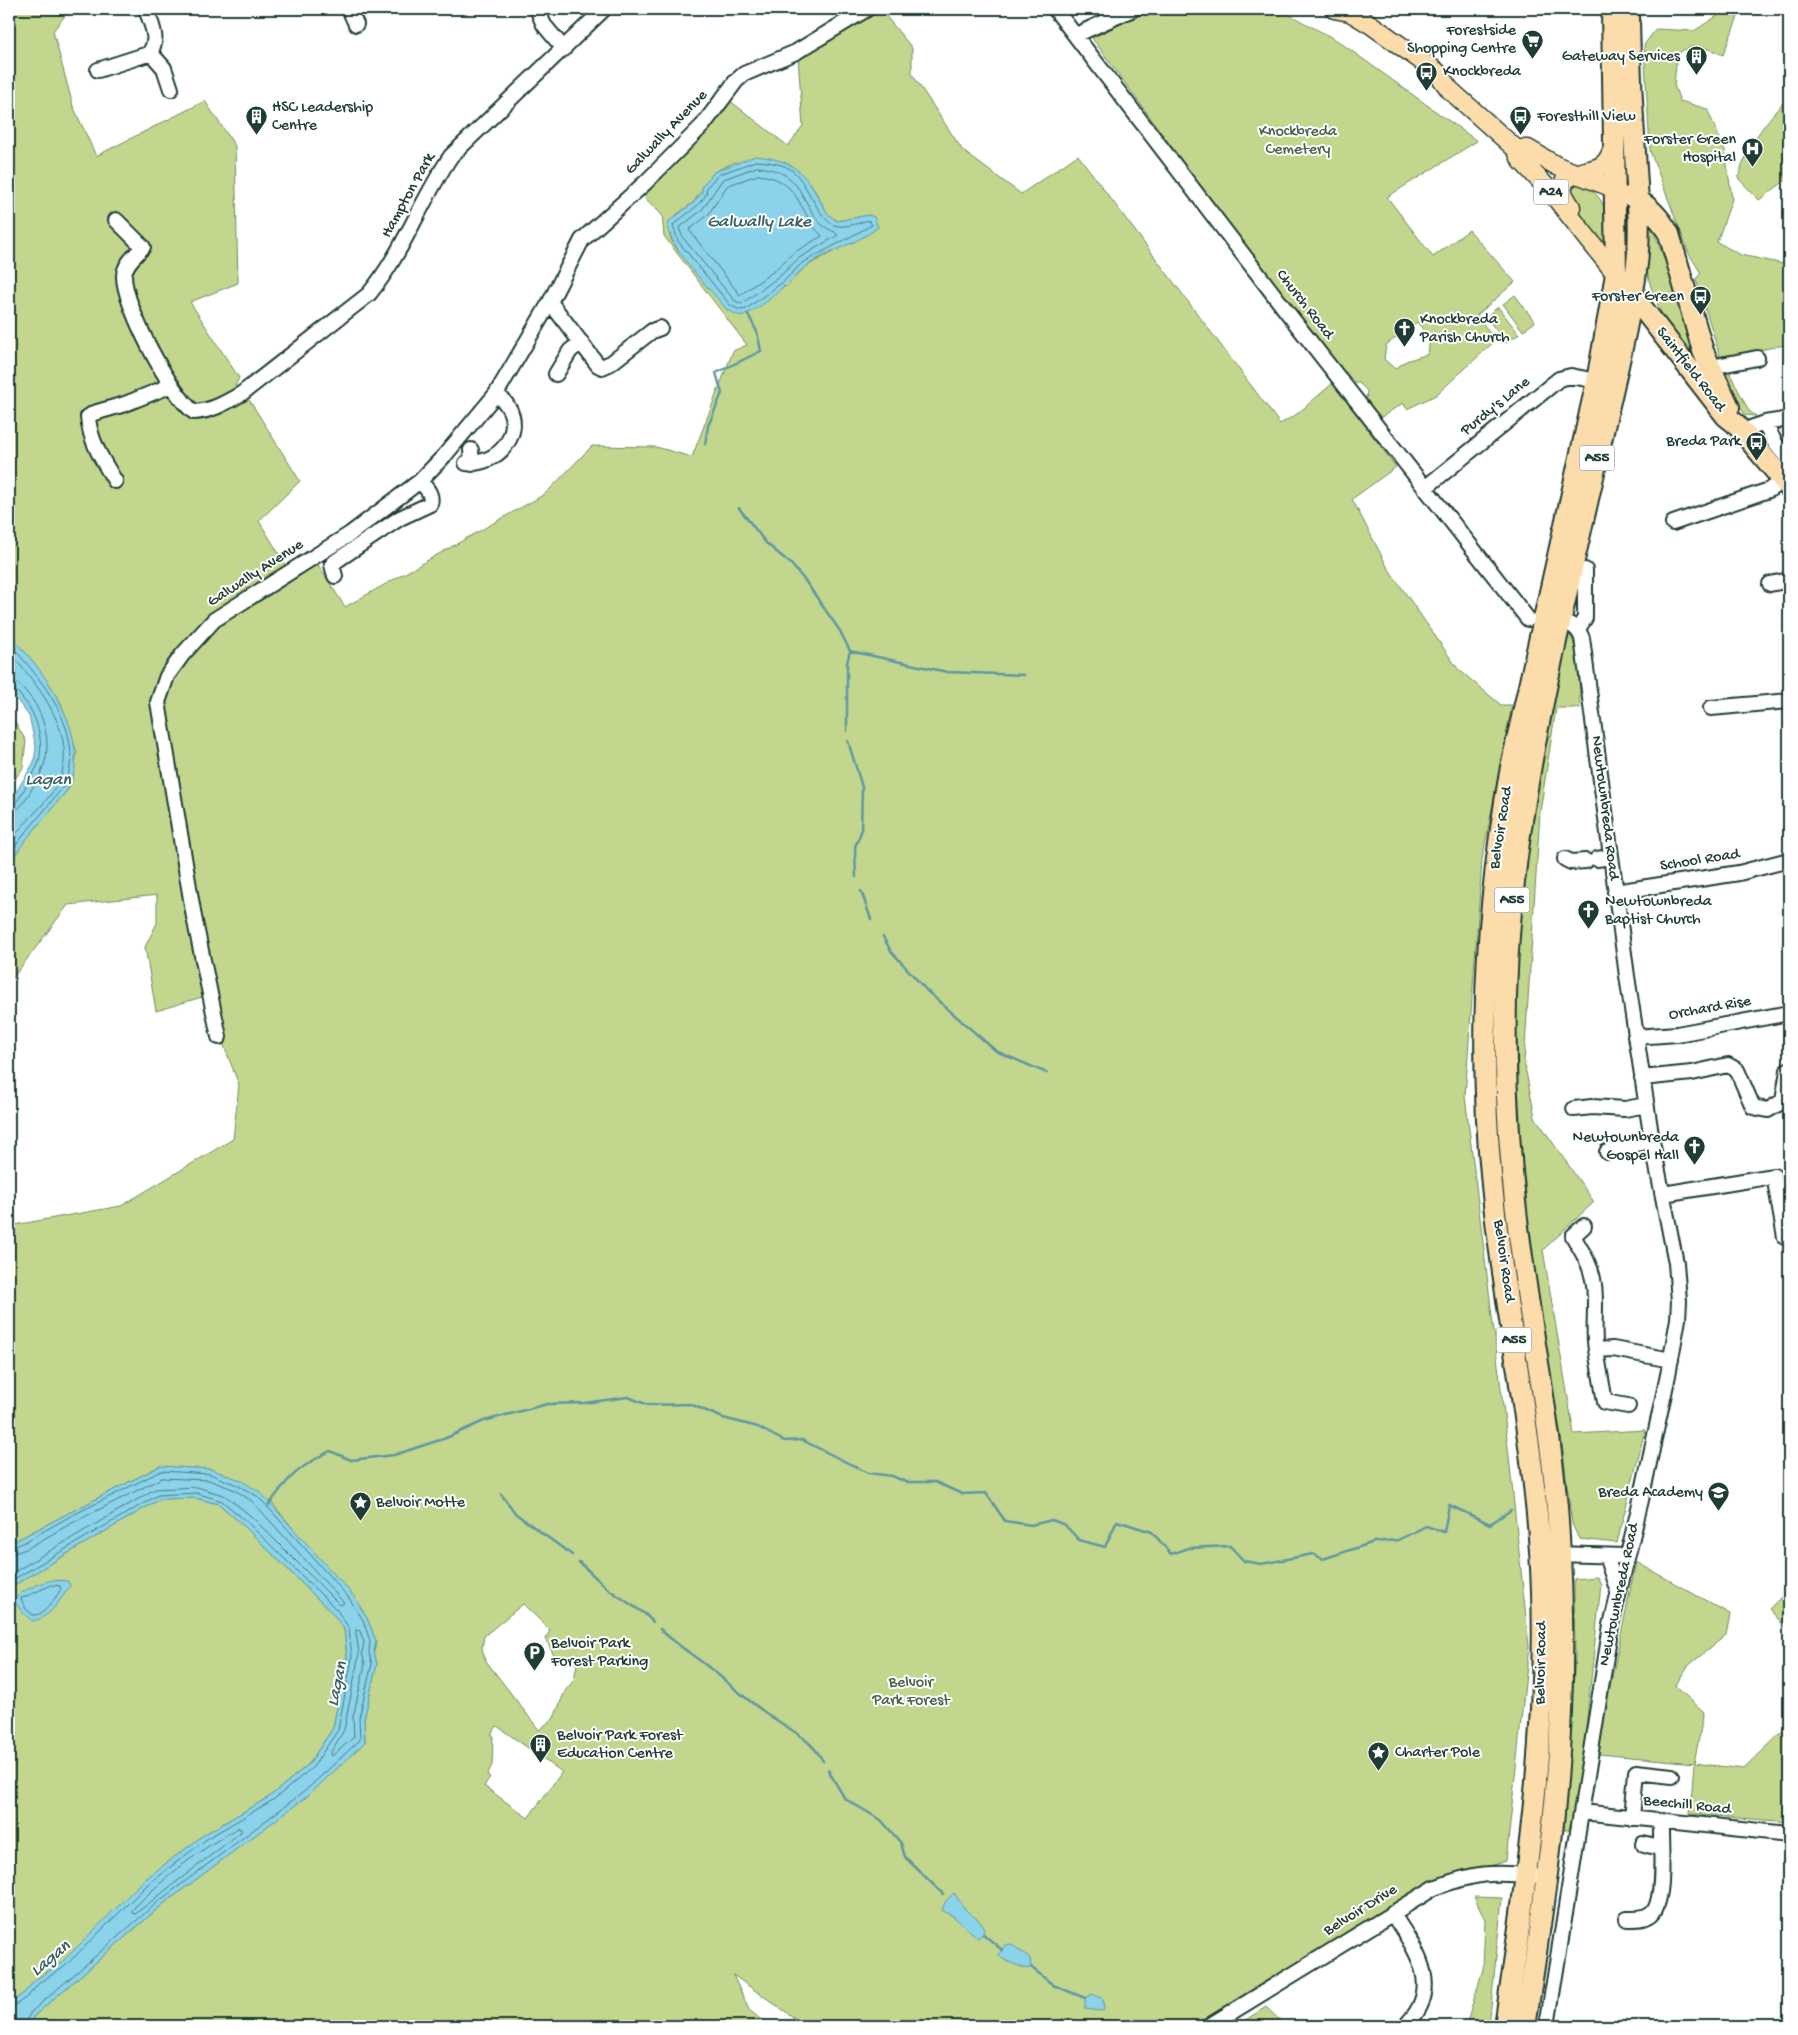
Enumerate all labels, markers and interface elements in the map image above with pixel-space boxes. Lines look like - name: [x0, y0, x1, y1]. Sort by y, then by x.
- place label: Forestside Shopping Centre: [1407, 22, 1517, 59]
- supermarket icon: Forestside Shopping Centre: [1520, 28, 1544, 59]
- building icon: Gateway Services: [1684, 45, 1708, 76]
- place label: Gateway Services: [1562, 48, 1681, 67]
- bus stop icon: Knockbreda: [1415, 60, 1439, 91]
- place label: Knockbreda: [1443, 63, 1522, 82]
- street label: Galwally Avenue: [622, 86, 713, 179]
- place label: HSC Leadership Centre: [272, 99, 373, 136]
- building icon: HSC Leadership Centre: [244, 105, 268, 136]
- bus stop icon: Foresthill View: [1509, 105, 1533, 136]
- place label: Foresthill View: [1536, 108, 1636, 127]
- park label: Knockbreda Cemetery: [1259, 123, 1338, 160]
- place label: Forster Green Hospital: [1643, 131, 1736, 168]
- hospital icon: Forster Green Hospital: [1740, 137, 1764, 168]
- street label: Hampton Park: [378, 149, 441, 242]
- road number: A24: [1534, 180, 1568, 204]
- water label: Galwally Lake: [707, 212, 812, 233]
- street label: Church Road: [1271, 266, 1338, 345]
- bus stop icon: Forster Green: [1688, 285, 1712, 316]
- place label: Forster Green: [1591, 288, 1684, 307]
- place label: Knockbreda Parish Church: [1419, 311, 1510, 348]
- church icon: Knockbreda Parish Church: [1392, 317, 1416, 348]
- street label: Saintfield Road: [1651, 324, 1730, 417]
- street label: Purdy's Lane: [1457, 373, 1535, 441]
- bus stop icon: Breda Park: [1745, 430, 1769, 461]
- place label: Breda Park: [1665, 433, 1743, 452]
- road number: A55: [1580, 446, 1614, 470]
- street label: Galwally Avenue: [204, 536, 308, 612]
- street label: Newtownbreda Road: [1586, 735, 1622, 883]
- water label: Lagan: [25, 770, 71, 791]
- street label: Belvoir Road: [1486, 784, 1518, 872]
- street label: School Road: [1659, 845, 1743, 877]
- road number: A55: [1494, 888, 1530, 912]
- place label: Newtownbreda Baptist Church: [1604, 893, 1713, 930]
- church icon: Newtownbreda Baptist Church: [1577, 899, 1601, 930]
- street label: Orchard Rise: [1667, 992, 1753, 1026]
- place label: Newtownbreda Gospel Hall: [1572, 1129, 1680, 1166]
- church icon: Newtownbreda Gospel Hall: [1683, 1135, 1707, 1166]
- street label: Belvoir Road: [1488, 1217, 1518, 1305]
- road number: A55: [1496, 1328, 1532, 1352]
- school or university icon: Breda Academy: [1707, 1481, 1731, 1512]
- place label: Breda Academy: [1597, 1484, 1703, 1503]
- place icon: Belvoir Motte: [348, 1491, 372, 1522]
- place label: Belvoir Motte: [375, 1494, 466, 1513]
- street label: Newtownbreda Road: [1596, 1520, 1645, 1668]
- street label: Belvoir Road: [1532, 1620, 1552, 1706]
- place label: Belvoir Park Forest Parking: [550, 1635, 648, 1672]
- parking icon: Belvoir Park Forest Parking: [523, 1641, 547, 1672]
- water label: Lagan: [323, 1659, 353, 1708]
- park label: Belvoir Park Forest: [871, 1674, 951, 1711]
- place label: Belvoir Park Forest Education Centre: [556, 1727, 684, 1764]
- building icon: Belvoir Park Forest Education Centre: [529, 1733, 553, 1764]
- place icon: Charter Pole: [1367, 1741, 1391, 1772]
- place label: Charter Pole: [1395, 1744, 1481, 1763]
- street label: Beechill Road: [1641, 1792, 1733, 1820]
- street label: Belvoir Drive: [1320, 1881, 1402, 1942]
- water label: Lagan: [27, 1936, 75, 1982]

